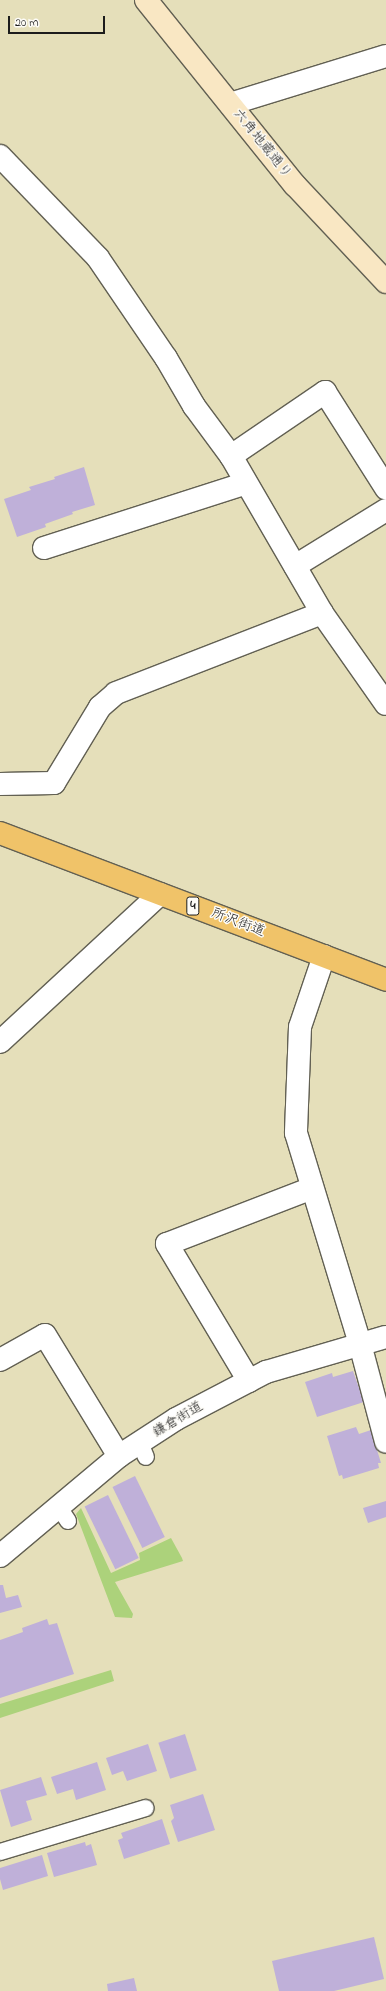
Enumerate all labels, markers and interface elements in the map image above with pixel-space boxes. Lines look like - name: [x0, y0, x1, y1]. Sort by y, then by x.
- scale bar: [10, 8, 107, 34]
- text: 20 m: [15, 14, 38, 32]
- street label: 六角地蔵通り: [229, 106, 295, 182]
- road number: 4: [186, 895, 200, 917]
- street label: 所沢街道: [209, 905, 267, 941]
- street label: 鎌倉街道: [150, 1398, 206, 1442]

